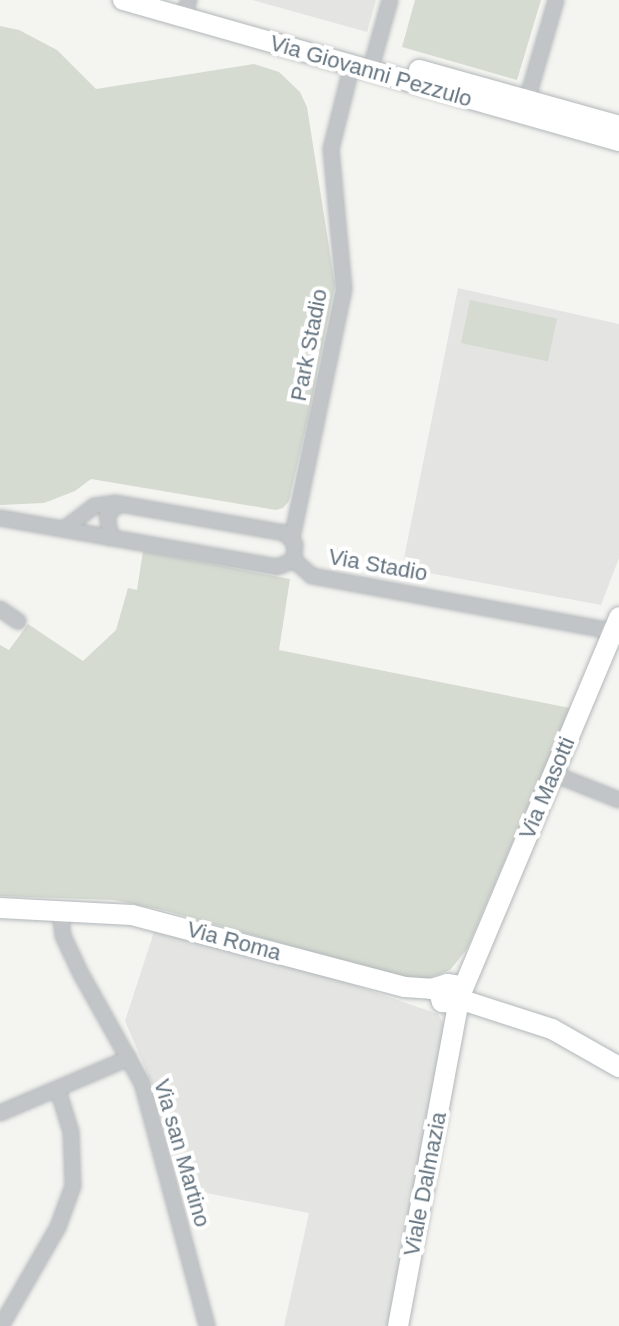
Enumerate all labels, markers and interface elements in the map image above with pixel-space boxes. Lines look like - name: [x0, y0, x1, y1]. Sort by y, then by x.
- street label: Via Giovanni Pezzulo: [267, 30, 475, 112]
- street label: Park Stadio: [285, 287, 333, 403]
- street label: Via Stadio: [327, 543, 429, 587]
- street label: Via Masotti: [514, 733, 580, 843]
- street label: Via Roma: [184, 916, 284, 966]
- street label: Via san Martino: [148, 1076, 216, 1230]
- street label: Viale Dalmazia: [398, 1110, 452, 1258]

